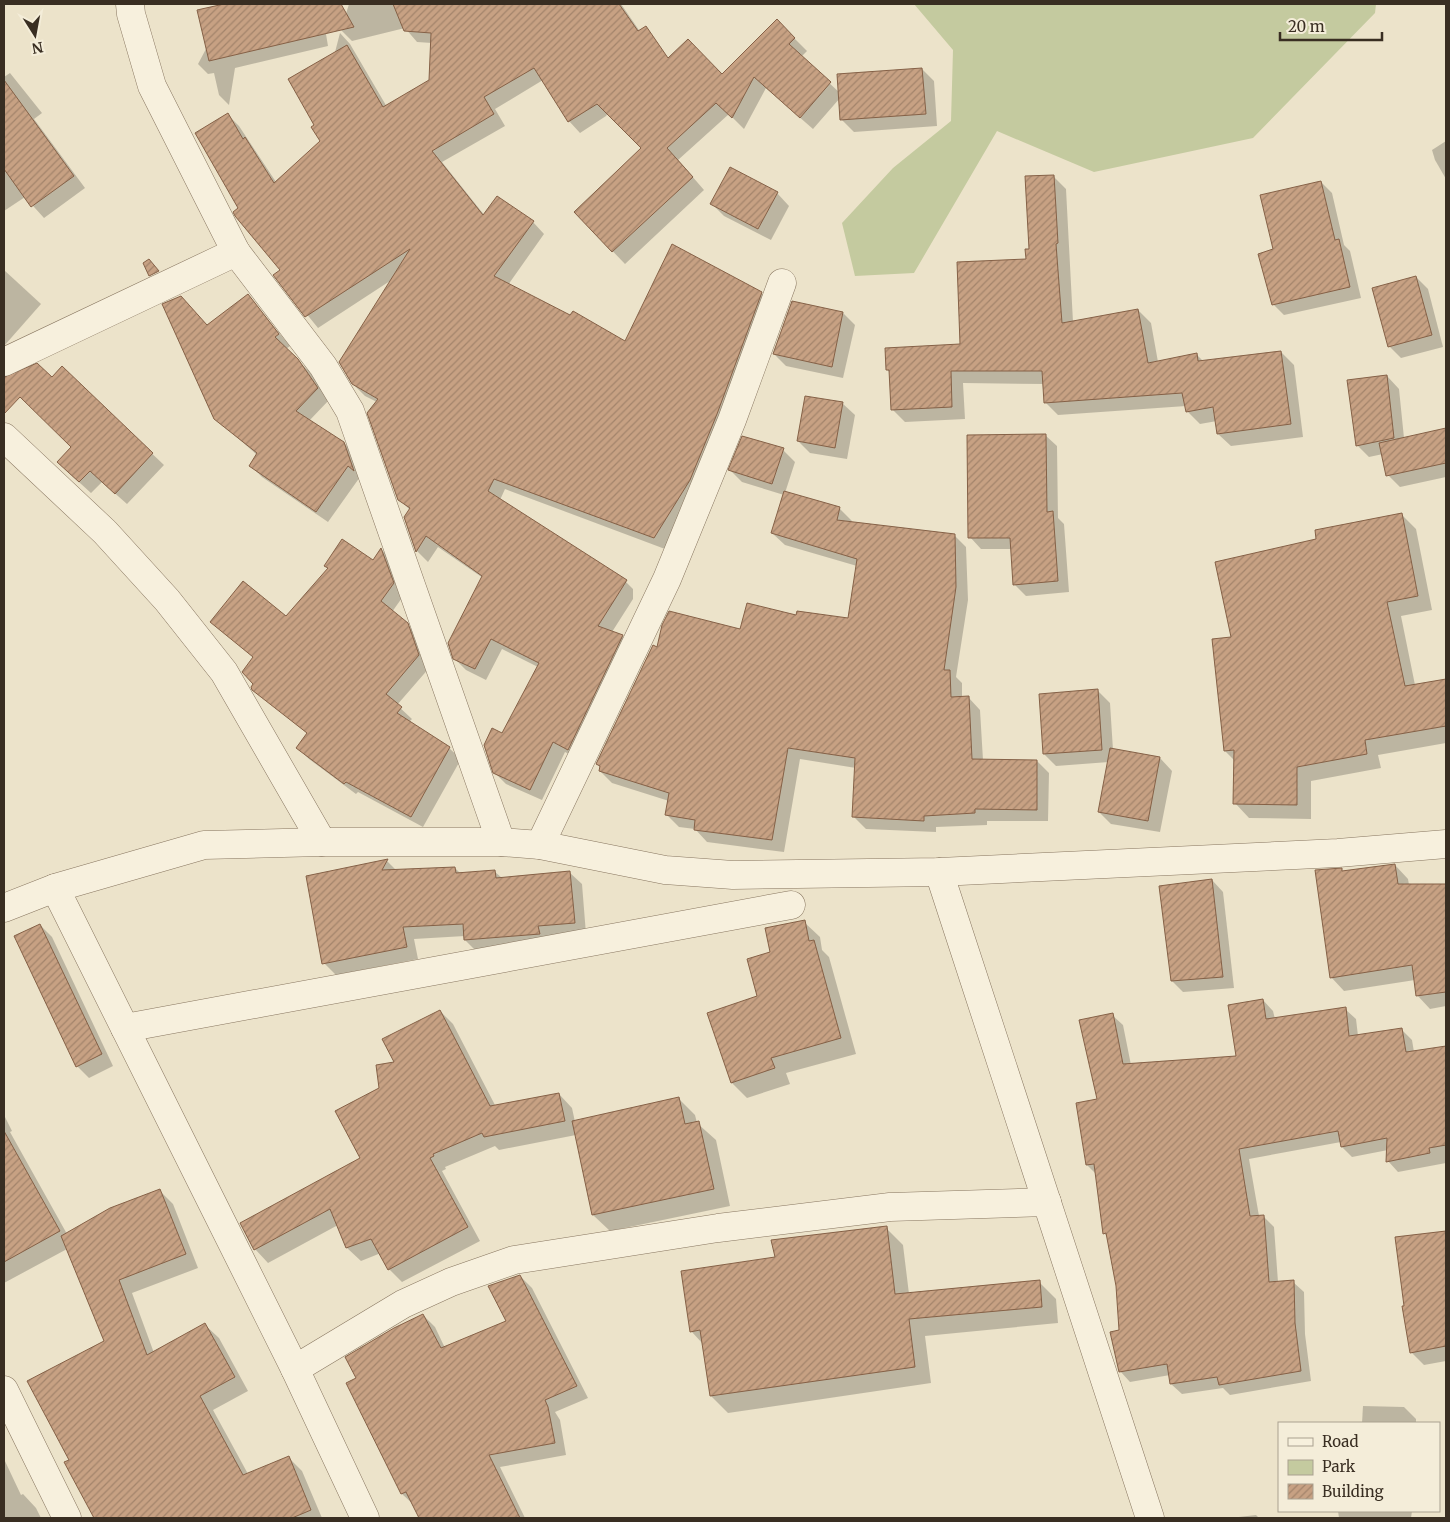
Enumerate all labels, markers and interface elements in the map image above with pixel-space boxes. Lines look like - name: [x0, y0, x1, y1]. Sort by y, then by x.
- north arrow: [10, 10, 60, 60]
- scale bar: [1280, 10, 1382, 42]
- text: 20 m: [1288, 17, 1325, 36]
- text: N: [30, 38, 45, 58]
- legend: [1278, 1422, 1440, 1512]
- text: Road: [1322, 1432, 1358, 1451]
- text: Park: [1322, 1457, 1356, 1476]
- text: Building: [1322, 1482, 1384, 1501]

